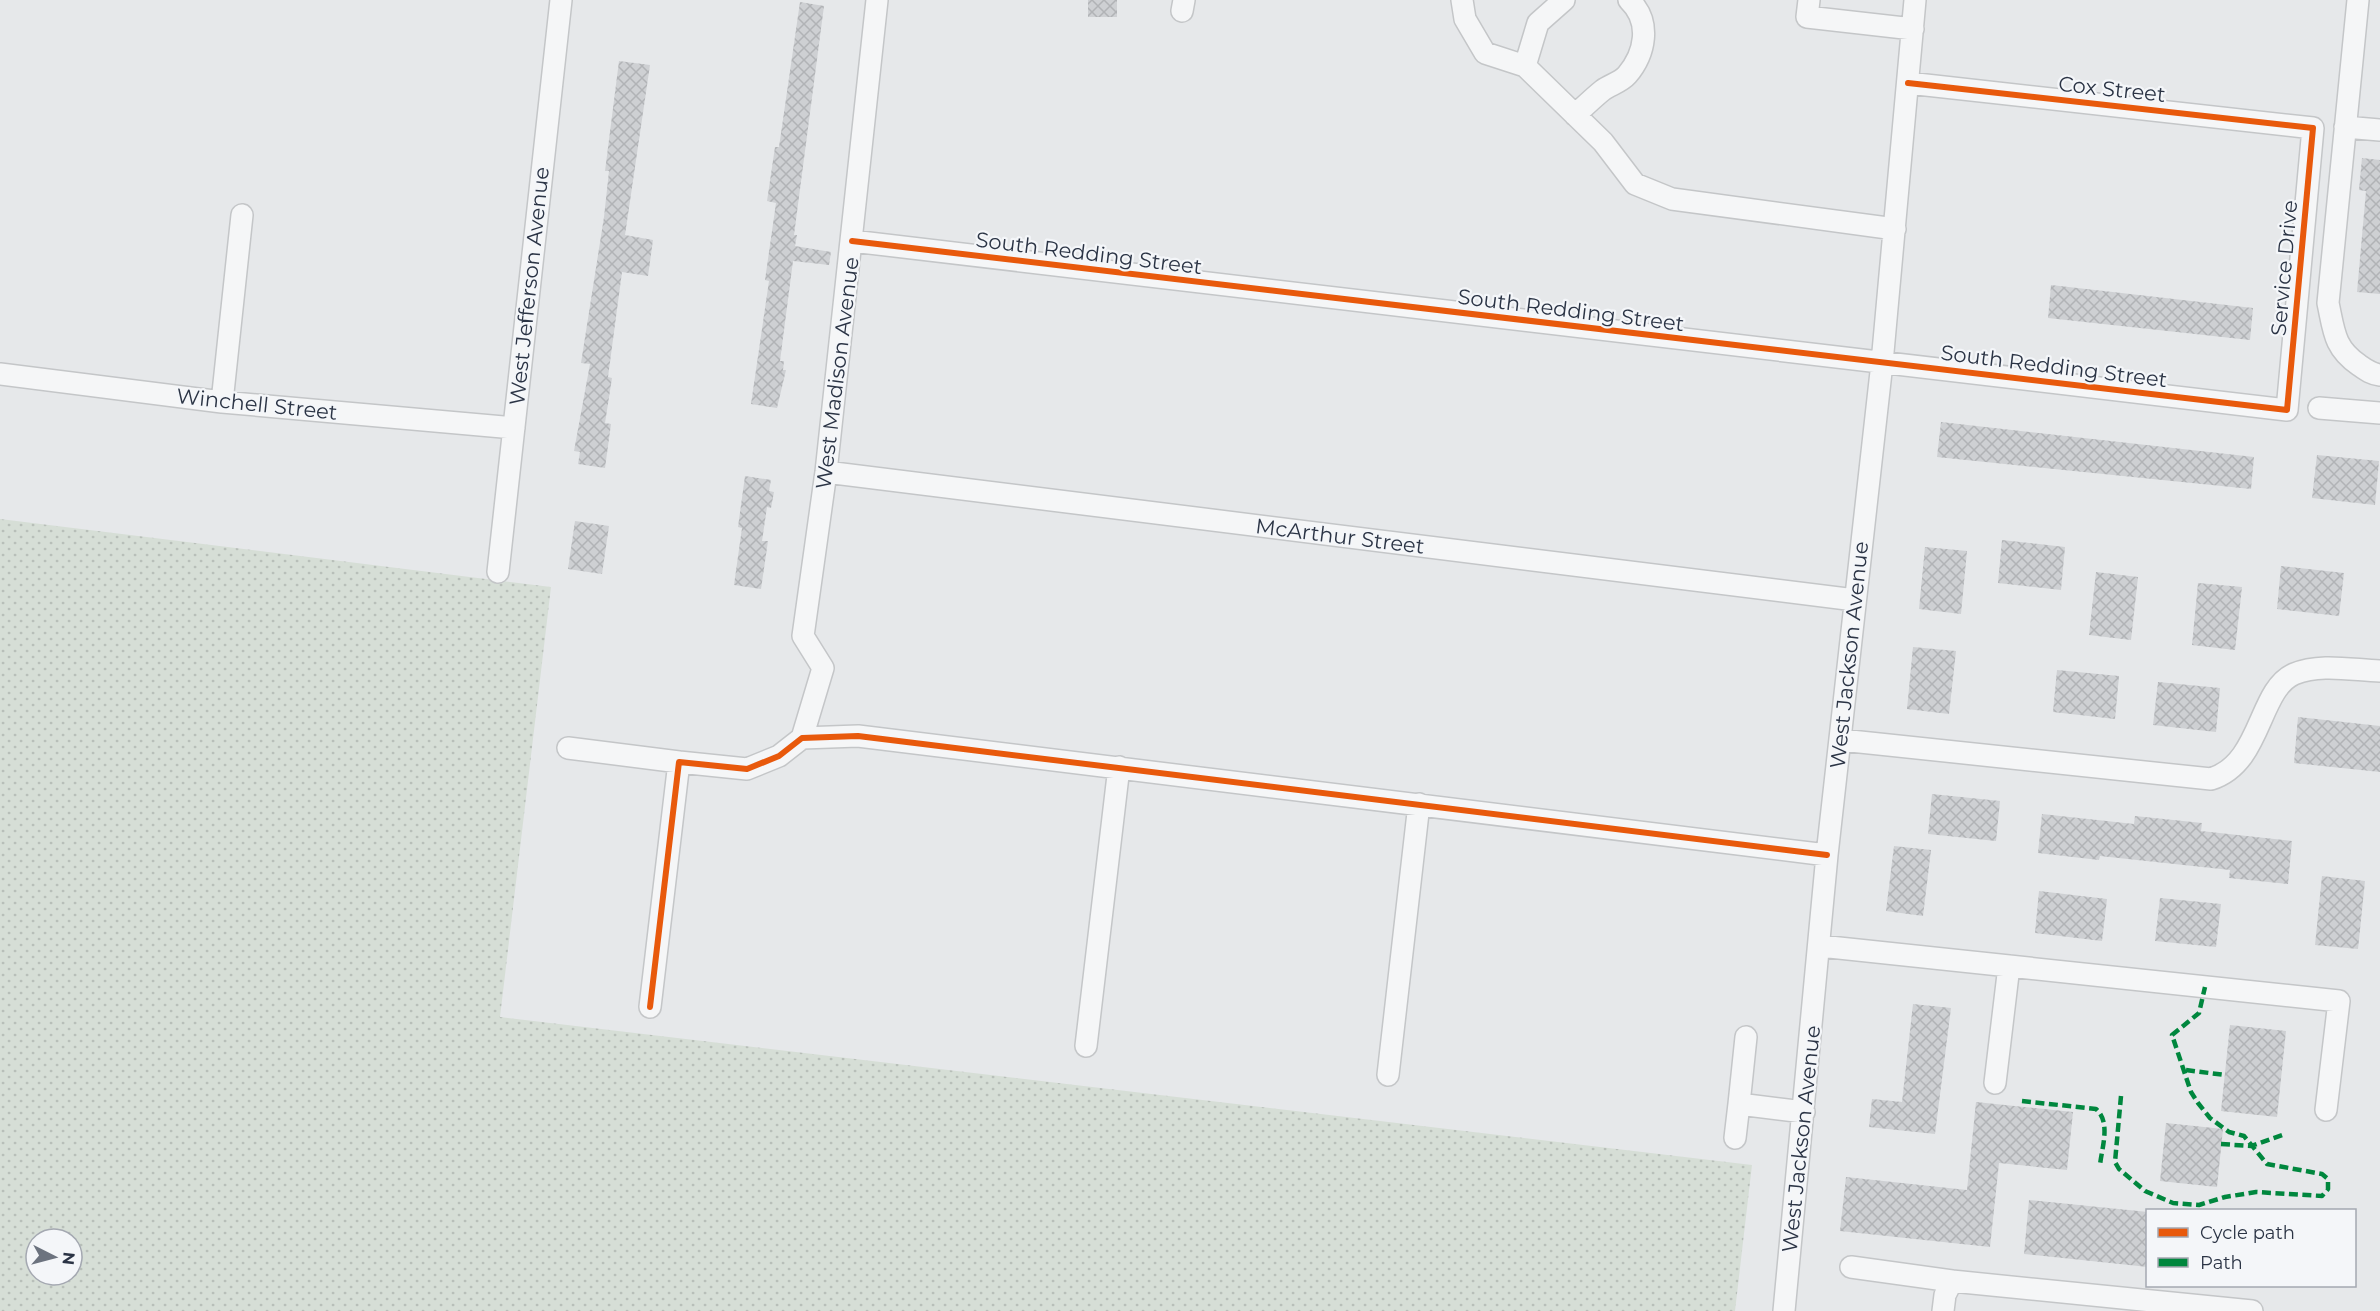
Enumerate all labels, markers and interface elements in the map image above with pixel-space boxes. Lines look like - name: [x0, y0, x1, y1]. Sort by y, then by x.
- street label: Cox Street: [2057, 71, 2167, 107]
- street label: West Jefferson Avenue: [504, 165, 554, 407]
- street label: Service Drive: [2266, 199, 2302, 337]
- street label: South Redding Street: [974, 227, 1204, 279]
- street label: West Madison Avenue: [810, 255, 864, 491]
- street label: South Redding Street: [1456, 284, 1686, 336]
- street label: South Redding Street: [1939, 340, 2169, 392]
- street label: Winchell Street: [175, 383, 339, 425]
- street label: McArthur Street: [1254, 513, 1426, 559]
- street label: West Jackson Avenue: [1825, 540, 1873, 770]
- street label: West Jackson Avenue: [1777, 1024, 1825, 1254]
- legend: [2146, 1209, 2356, 1287]
- text: Cycle path: [2200, 1222, 2295, 1244]
- north arrow: [24, 1227, 84, 1287]
- text: N: [58, 1251, 79, 1266]
- text: Path: [2200, 1252, 2243, 1274]

